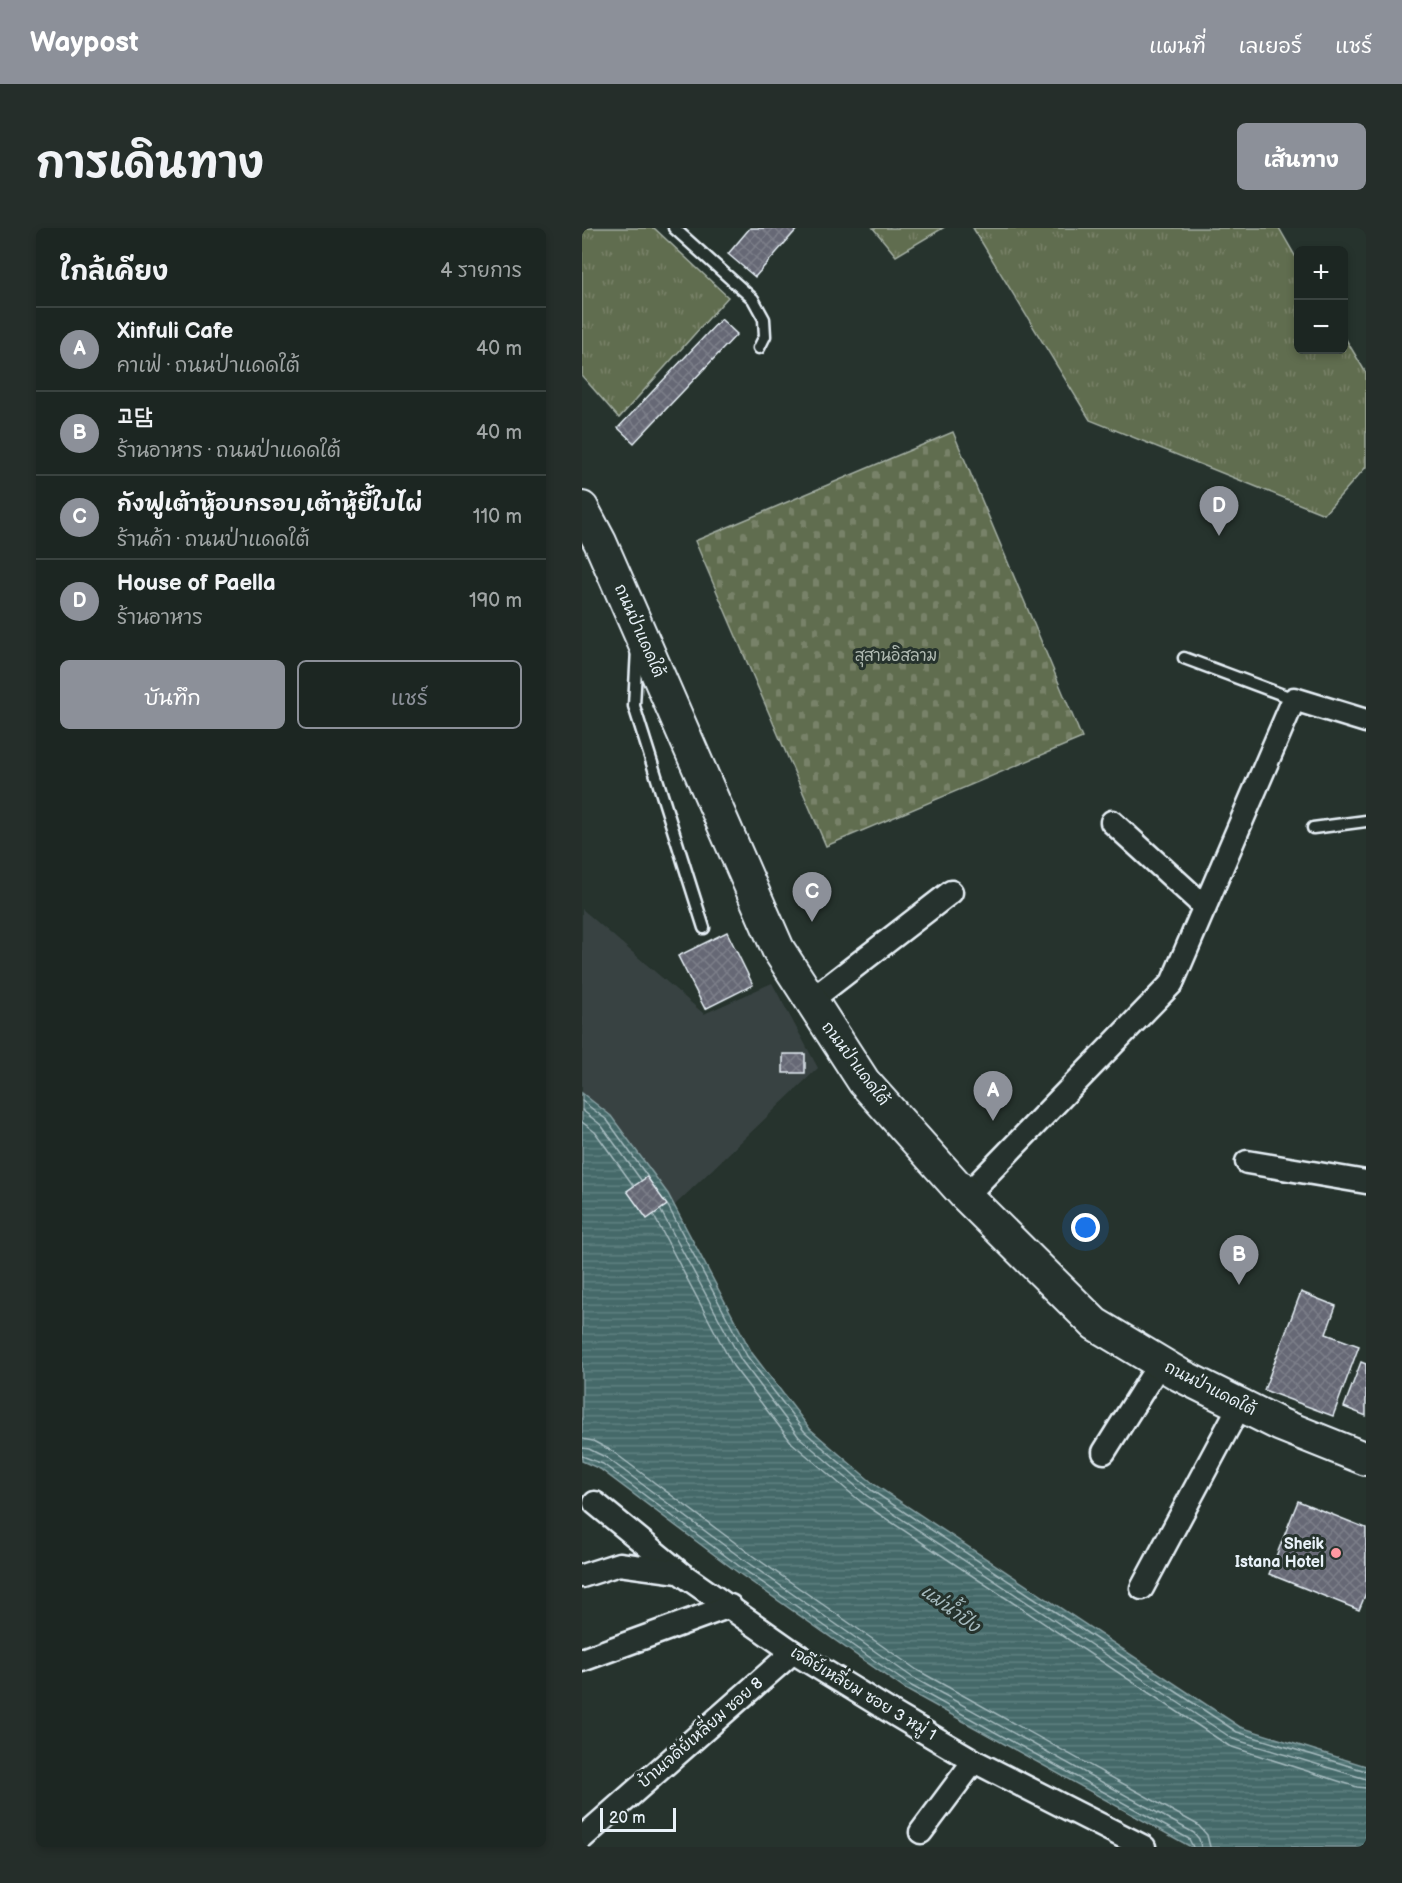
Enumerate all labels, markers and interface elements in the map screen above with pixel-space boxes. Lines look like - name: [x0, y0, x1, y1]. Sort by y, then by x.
- text: Waypost: [30, 26, 139, 59]
- text: แผนที่: [1149, 34, 1206, 59]
- text: เลเยอร์: [1239, 34, 1302, 59]
- text: แชร์: [1335, 34, 1372, 59]
- button: เส้นทาง: [1237, 123, 1366, 190]
- text: การเดินทาง: [36, 139, 264, 190]
- map controls: [1294, 246, 1348, 354]
- button: +: [1294, 246, 1348, 300]
- text: ใกล้เคียง: [60, 257, 168, 288]
- text: 4 รายการ: [440, 259, 522, 283]
- button: −: [1294, 300, 1348, 354]
- text: Xinfuli Cafe: [117, 318, 233, 345]
- text: A: [73, 337, 86, 361]
- text: 40 m: [476, 337, 522, 361]
- text: คาเฟ่ · ถนนป่าแดดใต้: [117, 354, 300, 378]
- text: 고담: [117, 403, 152, 430]
- text: B: [72, 421, 87, 445]
- text: 40 m: [476, 421, 522, 445]
- text: ร้านอาหาร · ถนนป่าแดดใต้: [117, 439, 341, 463]
- pin: D: [1200, 486, 1238, 536]
- text: กังฟูเต้าหู้อบกรอบ,เต้าหู้ยี้ใบไผ่: [117, 491, 422, 518]
- text: C: [72, 505, 87, 529]
- text: 110 m: [473, 505, 522, 529]
- text: ร้านค้า · ถนนป่าแดดใต้: [117, 528, 310, 552]
- text: House of Paella: [117, 570, 276, 597]
- street label: ถนนป่าแดดใต้: [610, 580, 671, 681]
- text: D: [73, 589, 86, 613]
- text: 190 m: [469, 589, 522, 613]
- text: ร้านอาหาร: [117, 606, 203, 630]
- park label: สุสานอิสลาม: [855, 645, 937, 668]
- button: บันทึก: [60, 660, 285, 729]
- button: แชร์: [297, 660, 522, 729]
- pin: C: [792, 872, 832, 922]
- street label: ถนนป่าแดดใต้: [817, 1017, 895, 1110]
- pin: A: [974, 1072, 1012, 1121]
- your location: [1071, 1213, 1100, 1242]
- pin: B: [1220, 1236, 1258, 1285]
- street label: ถนนป่าแดดใต้: [1161, 1355, 1260, 1420]
- place label: Sheik Istana Hotel: [1235, 1535, 1325, 1572]
- marker: Sheik Istana Hotel: [1329, 1546, 1343, 1560]
- water label: แม่น้ำปิง: [917, 1575, 989, 1638]
- street label: เจดีย์เหลี่ยม ซอย 3 หมู่ 1: [786, 1637, 943, 1747]
- street label: บ้านเจดีย์เหลี่ยม ซอย 8: [630, 1668, 767, 1792]
- scale bar: [600, 1805, 676, 1832]
- text: 20 m: [609, 1809, 645, 1828]

